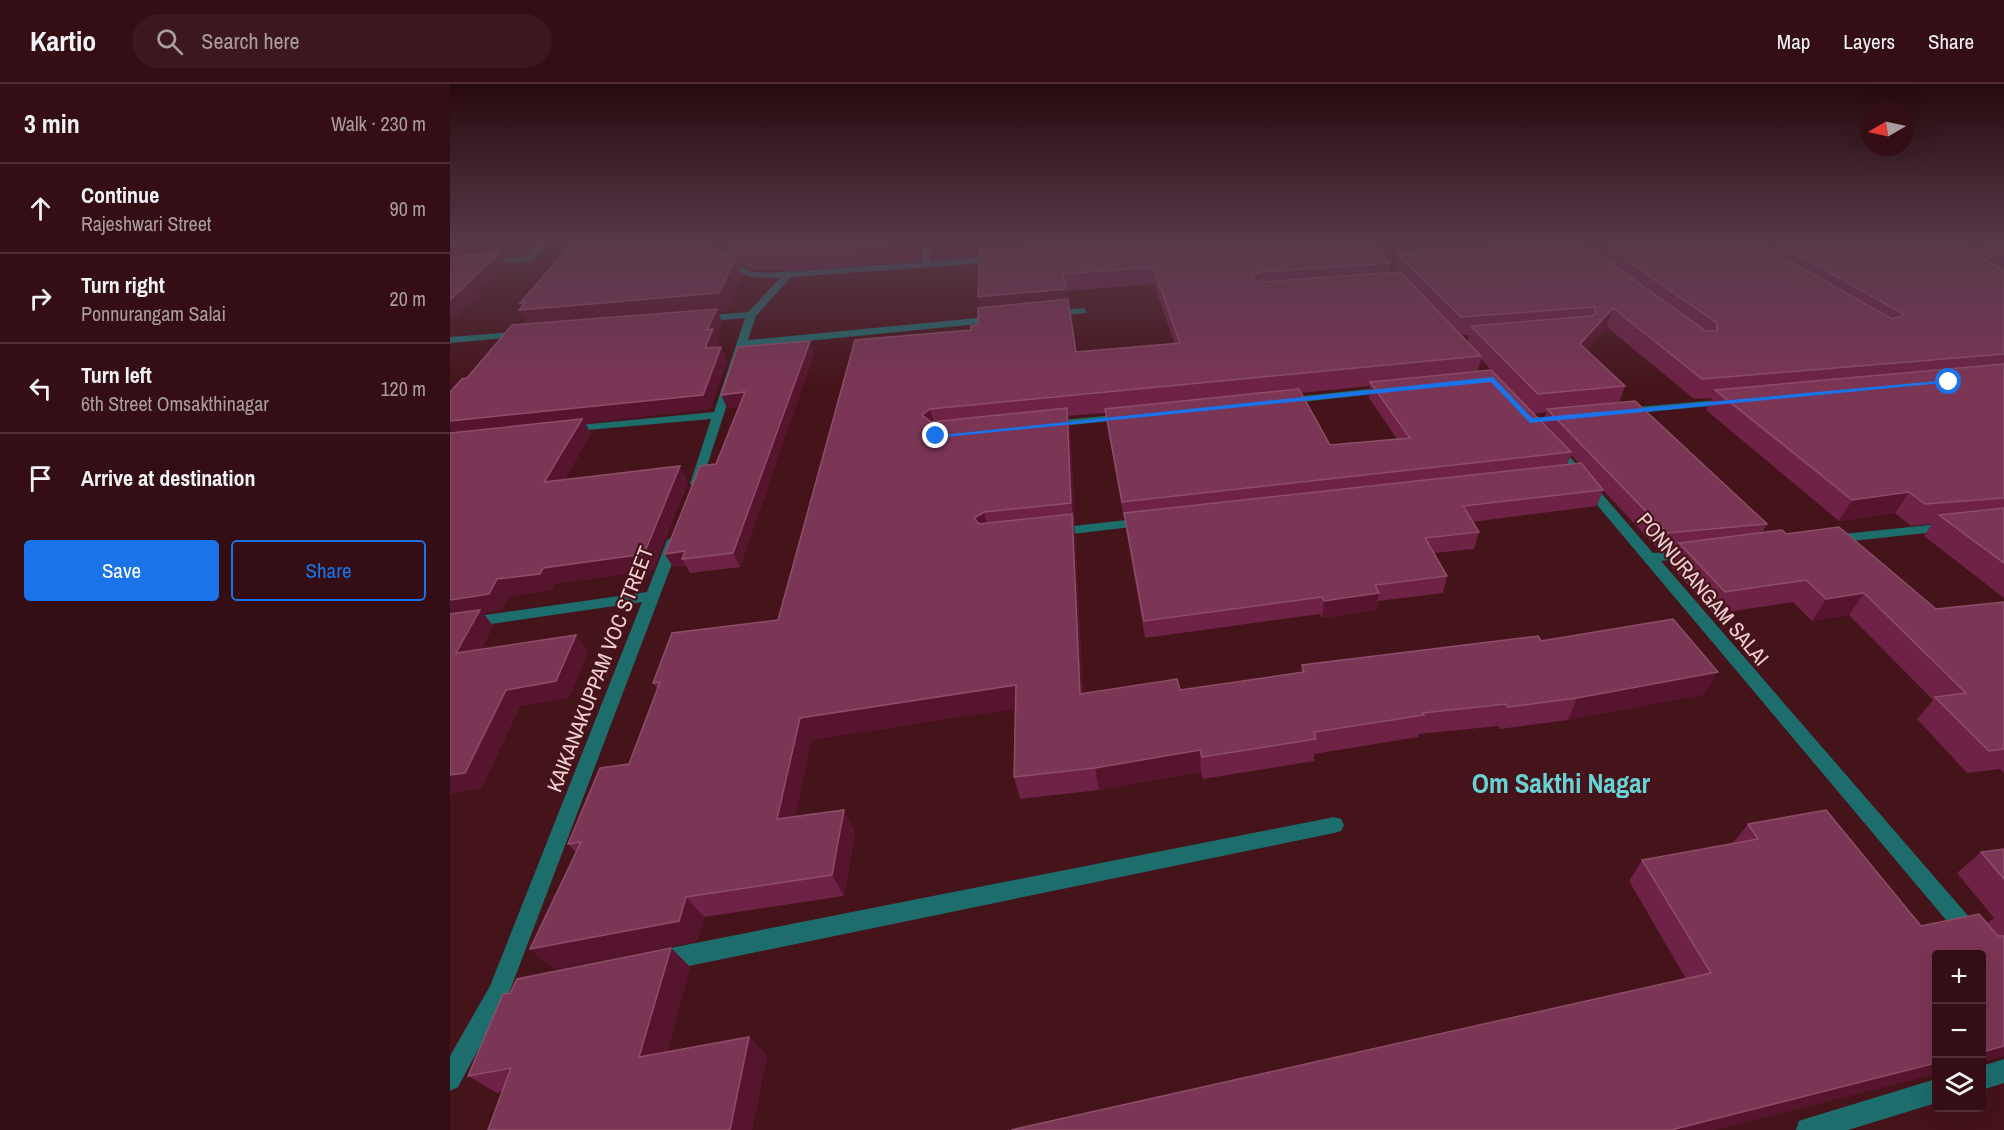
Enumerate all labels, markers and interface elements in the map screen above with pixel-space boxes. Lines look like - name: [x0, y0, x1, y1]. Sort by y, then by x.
- search box: [132, 14, 552, 68]
- text: Kartio: [30, 22, 96, 60]
- icon: search: [153, 25, 186, 58]
- text: Search here: [201, 26, 300, 56]
- text: Map: [1777, 27, 1810, 56]
- text: Layers: [1843, 27, 1895, 56]
- text: Share: [1928, 27, 1974, 56]
- north arrow: [1860, 102, 1914, 156]
- text: 3 min: [24, 106, 80, 141]
- text: Walk · 230 m: [331, 110, 426, 137]
- text: Continue: [81, 180, 159, 210]
- icon: ahead: [24, 192, 57, 225]
- text: 90 m: [390, 195, 426, 222]
- text: Rajeshwari Street: [81, 210, 211, 237]
- text: Turn right: [81, 270, 165, 300]
- icon: right: [24, 282, 57, 315]
- text: 20 m: [390, 285, 426, 312]
- text: Ponnurangam Salai: [81, 300, 226, 327]
- text: Turn left: [81, 360, 152, 390]
- route start: [1935, 368, 1961, 394]
- icon: left: [24, 372, 57, 405]
- text: 120 m: [380, 375, 426, 402]
- text: 6th Street Omsakthinagar: [81, 390, 269, 417]
- route end: [922, 422, 948, 448]
- icon: arrive: [24, 462, 57, 495]
- text: Arrive at destination: [81, 463, 255, 493]
- street label: PONNURANGAM SALAI: [1630, 506, 1776, 672]
- button: Save: [24, 540, 219, 601]
- button: Share: [231, 540, 426, 601]
- street label: KAIKANAKUPPAM VOC STREET: [540, 542, 660, 796]
- district label: Om Sakthi Nagar: [1472, 765, 1651, 801]
- map controls: [1932, 950, 1986, 1112]
- button: +: [1932, 950, 1986, 1004]
- button: −: [1932, 1004, 1986, 1058]
- button: layers: [1932, 1058, 1986, 1112]

